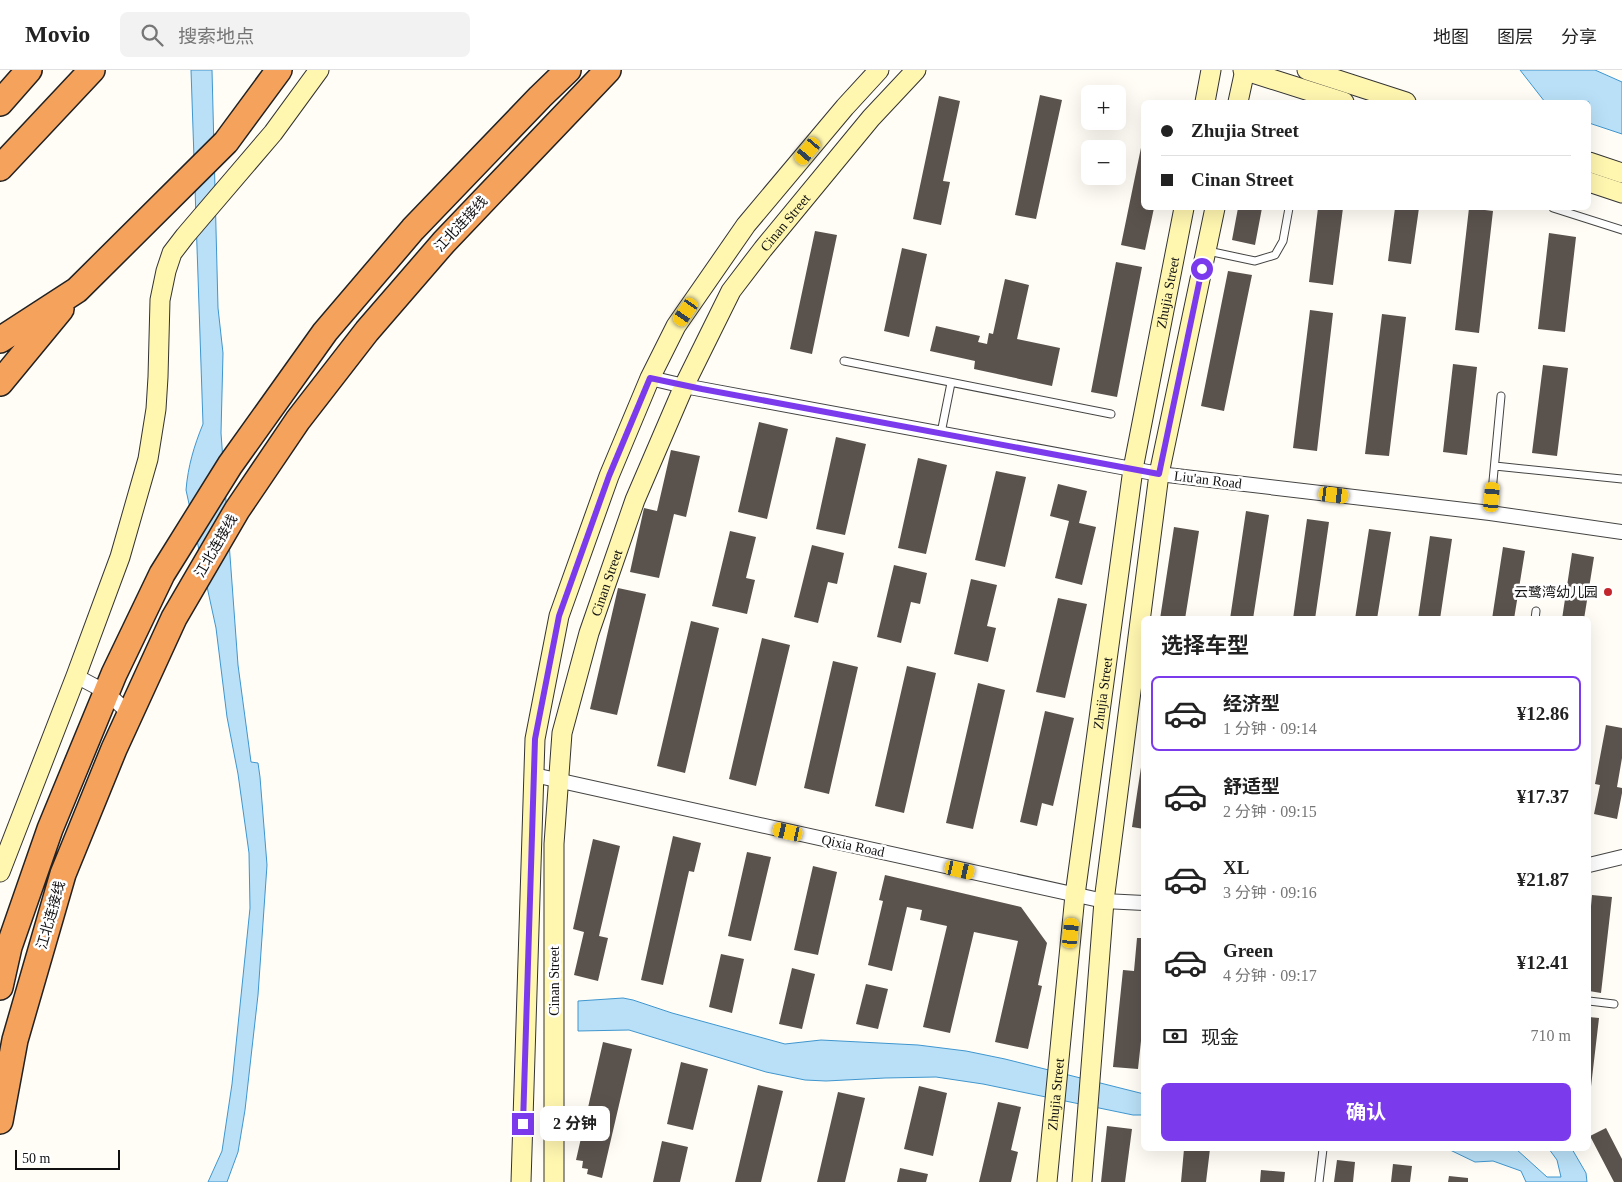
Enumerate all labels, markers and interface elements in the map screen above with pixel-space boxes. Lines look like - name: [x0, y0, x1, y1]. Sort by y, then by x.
- search box: [120, 12, 470, 57]
- text: Movio: [25, 21, 90, 47]
- icon: search: [138, 21, 166, 49]
- text: 搜索地点: [178, 26, 254, 47]
- text: 地图: [1433, 27, 1469, 47]
- text: 图层: [1497, 27, 1533, 47]
- text: 分享: [1561, 27, 1597, 47]
- map controls: [1081, 85, 1126, 185]
- button: +: [1081, 85, 1126, 130]
- text: Zhujia Street: [1191, 120, 1299, 141]
- car: [792, 135, 823, 167]
- button: −: [1081, 140, 1126, 185]
- text: Cinan Street: [1191, 169, 1294, 190]
- street label: Cinan Street: [757, 191, 813, 254]
- street label: 江北连接线: [431, 193, 490, 255]
- street label: Zhujia Street: [1153, 255, 1182, 330]
- route start: [1191, 258, 1213, 280]
- car: [671, 295, 700, 329]
- street label: Liu'an Road: [1173, 468, 1243, 492]
- car: [1483, 481, 1500, 513]
- car: [1318, 486, 1349, 504]
- street label: 江北连接线: [191, 511, 240, 580]
- street label: Cinan Street: [588, 547, 625, 618]
- place label: 云鹭湾幼儿园: [1514, 585, 1598, 600]
- marker: 云鹭湾幼儿园: [1602, 586, 1614, 598]
- text: 选择车型: [1161, 633, 1249, 658]
- street label: Zhujia Street: [1090, 656, 1115, 730]
- icon: car: [1163, 691, 1208, 736]
- text: 经济型: [1223, 693, 1280, 714]
- text: ¥12.86: [1517, 703, 1569, 724]
- text: 1 分钟 · 09:14: [1223, 720, 1317, 737]
- icon: car: [1163, 774, 1208, 819]
- text: 舒适型: [1223, 776, 1280, 797]
- text: ¥17.37: [1517, 786, 1569, 807]
- text: 2 分钟 · 09:15: [1223, 803, 1317, 820]
- car: [771, 821, 804, 843]
- street label: Qixia Road: [820, 832, 886, 860]
- icon: car: [1163, 857, 1208, 902]
- text: XL: [1223, 857, 1249, 878]
- car: [943, 859, 976, 881]
- text: ¥21.87: [1517, 869, 1569, 890]
- street label: 江北连接线: [33, 879, 68, 951]
- text: 3 分钟 · 09:16: [1223, 884, 1317, 901]
- car: [1061, 917, 1080, 949]
- icon: car: [1163, 940, 1208, 985]
- text: Green: [1223, 940, 1273, 961]
- street label: Cinan Street: [547, 946, 562, 1016]
- text: ¥12.41: [1517, 952, 1569, 973]
- text: 4 分钟 · 09:17: [1223, 967, 1317, 984]
- icon: cash: [1161, 1022, 1189, 1050]
- text: 现金: [1201, 1027, 1239, 1048]
- text: 710 m: [1531, 1027, 1571, 1044]
- street label: Zhujia Street: [1045, 1057, 1067, 1131]
- button: 确认: [1161, 1083, 1571, 1141]
- callout: 2 分钟: [540, 1106, 610, 1142]
- route end: [512, 1113, 534, 1135]
- text: 2 分钟: [553, 1115, 597, 1132]
- scale bar: [15, 1147, 120, 1170]
- text: 50 m: [22, 1151, 50, 1166]

